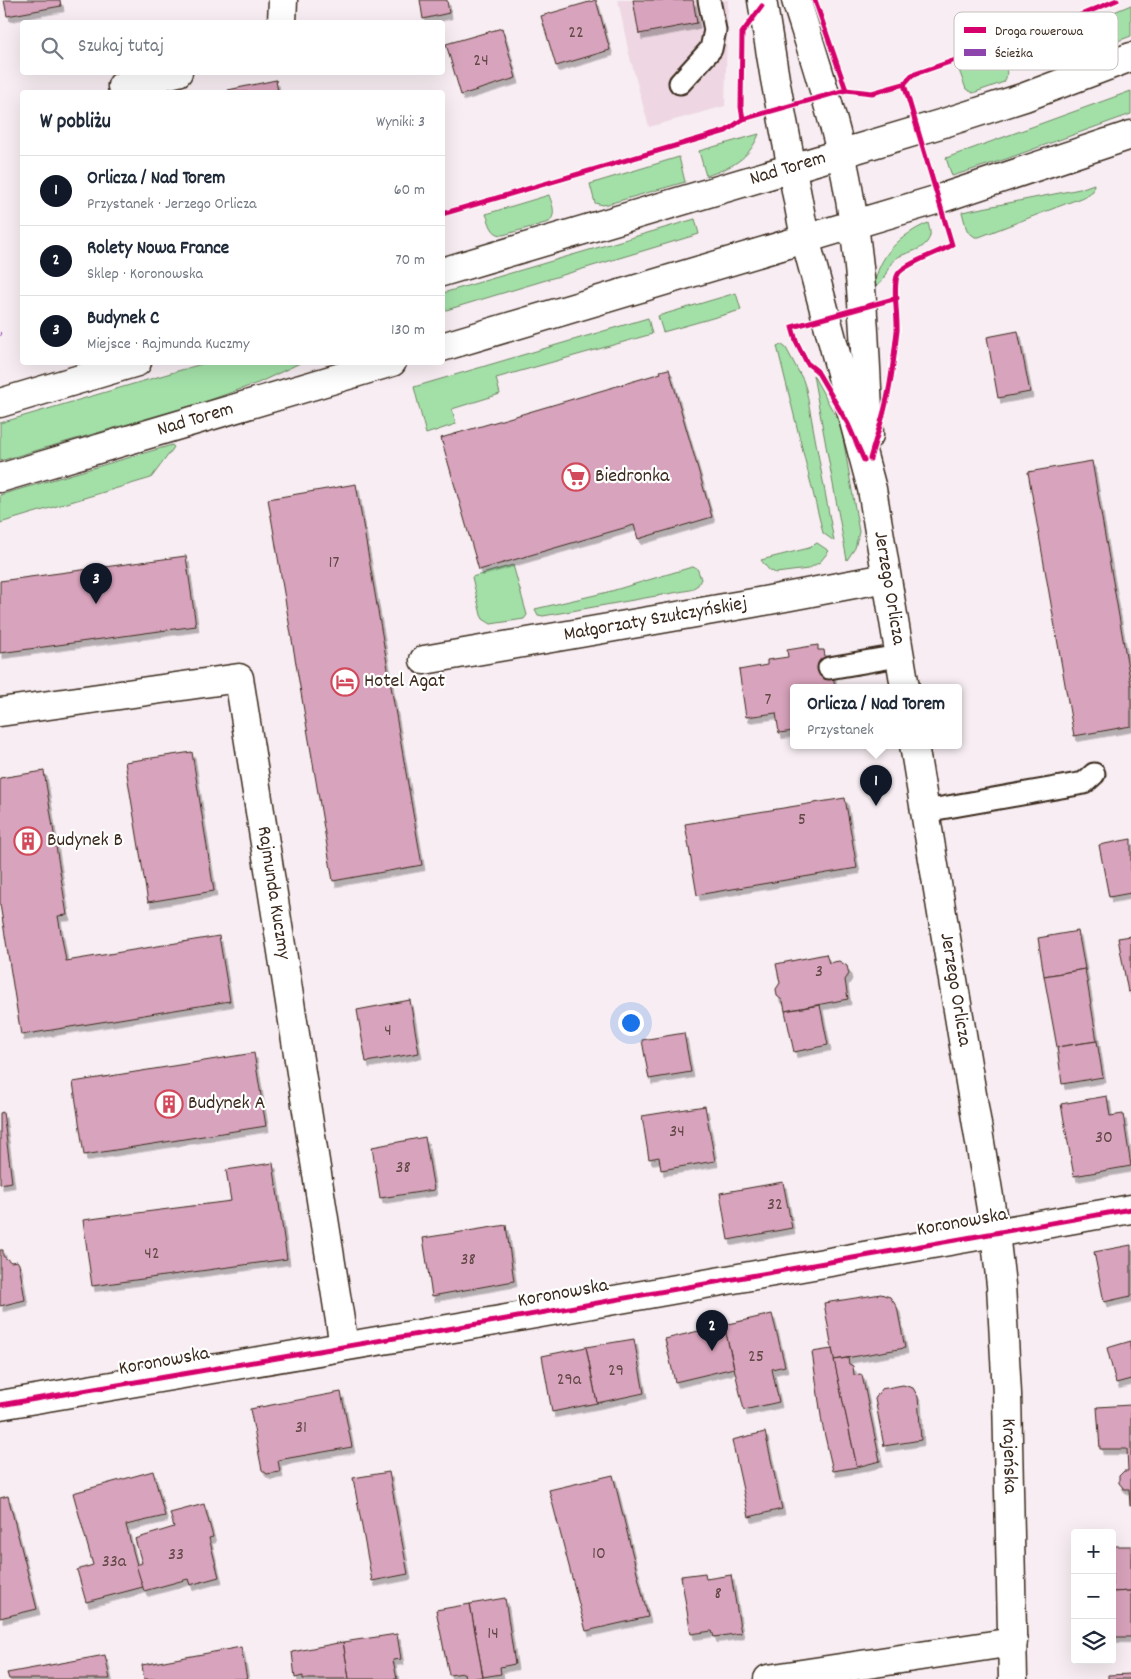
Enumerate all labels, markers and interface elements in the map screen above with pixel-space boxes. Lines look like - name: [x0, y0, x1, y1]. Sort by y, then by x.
- legend: [954, 12, 1118, 70]
- search box: [20, 20, 445, 75]
- house number: 22: [568, 21, 584, 46]
- text: Droga rowerowa: [995, 22, 1084, 42]
- icon: search: [38, 34, 66, 62]
- text: Szukaj tutaj: [78, 34, 164, 61]
- text: Ścieżka: [995, 44, 1033, 64]
- house number: 24: [473, 49, 489, 74]
- text: W pobliżu: [40, 108, 111, 138]
- text: Wyniki: 3: [376, 111, 425, 134]
- street label: Nad Torem: [747, 145, 830, 194]
- text: Orlicza / Nad Torem: [87, 166, 225, 193]
- text: 1: [54, 179, 58, 202]
- text: 60 m: [394, 179, 425, 202]
- text: Przystanek · Jerzego Orlicza: [87, 193, 256, 216]
- text: Rolety Nowa France: [87, 236, 229, 263]
- text: 2: [53, 249, 60, 272]
- text: 70 m: [395, 249, 425, 272]
- text: Sklep · Koronowska: [87, 263, 203, 286]
- text: Budynek C: [87, 306, 159, 333]
- text: 3: [52, 319, 60, 342]
- text: 130 m: [391, 319, 425, 342]
- text: Miejsce · Rajmunda Kuczmy: [87, 333, 249, 356]
- street label: Nad Torem: [154, 396, 237, 445]
- supermarket icon: Biedronka: [561, 462, 591, 492]
- place label: Biedronka: [595, 463, 670, 491]
- street label: Jerzego Orlicza: [865, 529, 912, 647]
- house number: 17: [329, 551, 340, 576]
- pin: 3: [80, 563, 112, 604]
- street label: Małgorzaty Szułczyńskiej: [562, 590, 750, 650]
- hotel icon: Hotel Agat: [330, 667, 360, 697]
- place label: Hotel Agat: [364, 668, 445, 696]
- popup: [790, 684, 962, 749]
- house number: 7: [765, 688, 772, 713]
- text: Orlicza / Nad Torem: [807, 692, 945, 719]
- text: Przystanek: [807, 719, 874, 742]
- pin: 1: [860, 765, 892, 806]
- house number: 5: [798, 808, 806, 833]
- street label: Rajmunda Kuczmy: [248, 824, 297, 963]
- building icon: Budynek B: [13, 826, 43, 856]
- place label: Budynek B: [47, 827, 123, 855]
- street label: Jerzego Orlicza: [931, 931, 978, 1049]
- house number: 3: [815, 960, 823, 985]
- your location: [618, 1010, 644, 1036]
- house number: 4: [384, 1019, 392, 1044]
- building icon: Budynek A: [154, 1089, 184, 1119]
- place label: Budynek A: [188, 1090, 265, 1118]
- house number: 34: [669, 1120, 685, 1145]
- house number: 30: [1095, 1126, 1113, 1151]
- house number: 38: [395, 1156, 411, 1181]
- house number: 32: [767, 1193, 783, 1218]
- street label: Koronowska: [915, 1201, 1010, 1245]
- house number: 42: [144, 1242, 160, 1267]
- house number: 38: [460, 1248, 476, 1273]
- street label: Koronowska: [516, 1272, 611, 1316]
- pin: 2: [696, 1310, 728, 1351]
- street label: Koronowska: [117, 1340, 212, 1384]
- house number: 25: [748, 1345, 764, 1370]
- house number: 29: [608, 1359, 624, 1384]
- house number: 29a: [557, 1368, 582, 1393]
- house number: 31: [295, 1416, 307, 1441]
- street label: Krajeńska: [994, 1418, 1023, 1494]
- map controls: [1071, 1529, 1116, 1664]
- button: +: [1071, 1529, 1116, 1574]
- house number: 10: [592, 1542, 606, 1567]
- house number: 33: [168, 1543, 184, 1568]
- house number: 33a: [102, 1550, 127, 1575]
- button: −: [1071, 1574, 1116, 1619]
- house number: 8: [714, 1582, 722, 1607]
- button: layers: [1071, 1619, 1116, 1664]
- house number: 14: [487, 1622, 499, 1647]

